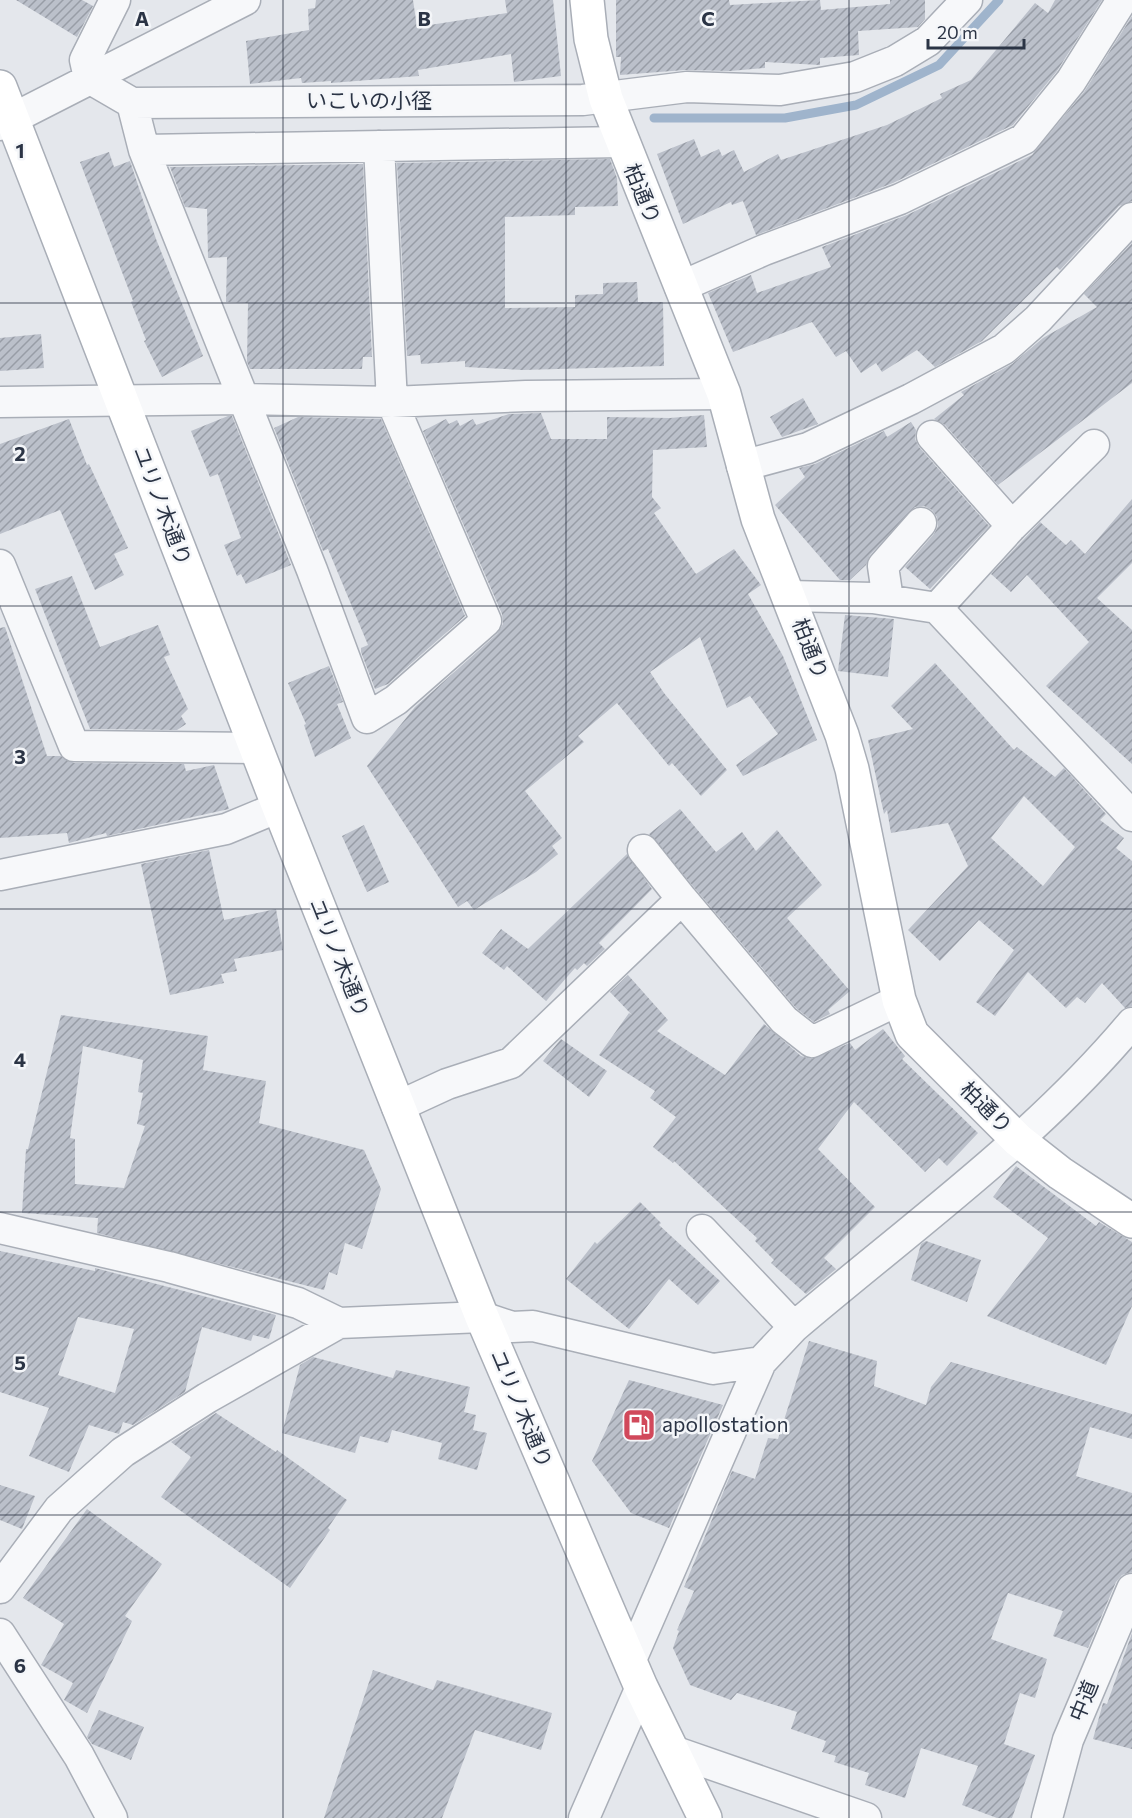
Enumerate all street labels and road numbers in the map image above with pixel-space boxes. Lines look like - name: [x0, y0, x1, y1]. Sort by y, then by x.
- street label: いこいの小径: [306, 87, 432, 112]
- street label: 柏通り: [620, 160, 667, 227]
- street label: ユリノ木通り: [129, 442, 198, 569]
- street label: 柏通り: [788, 615, 834, 682]
- street label: ユリノ木通り: [305, 894, 376, 1021]
- street label: 柏通り: [956, 1076, 1018, 1138]
- street label: ユリノ木通り: [486, 1346, 559, 1471]
- street label: 中道: [1063, 1676, 1102, 1725]

